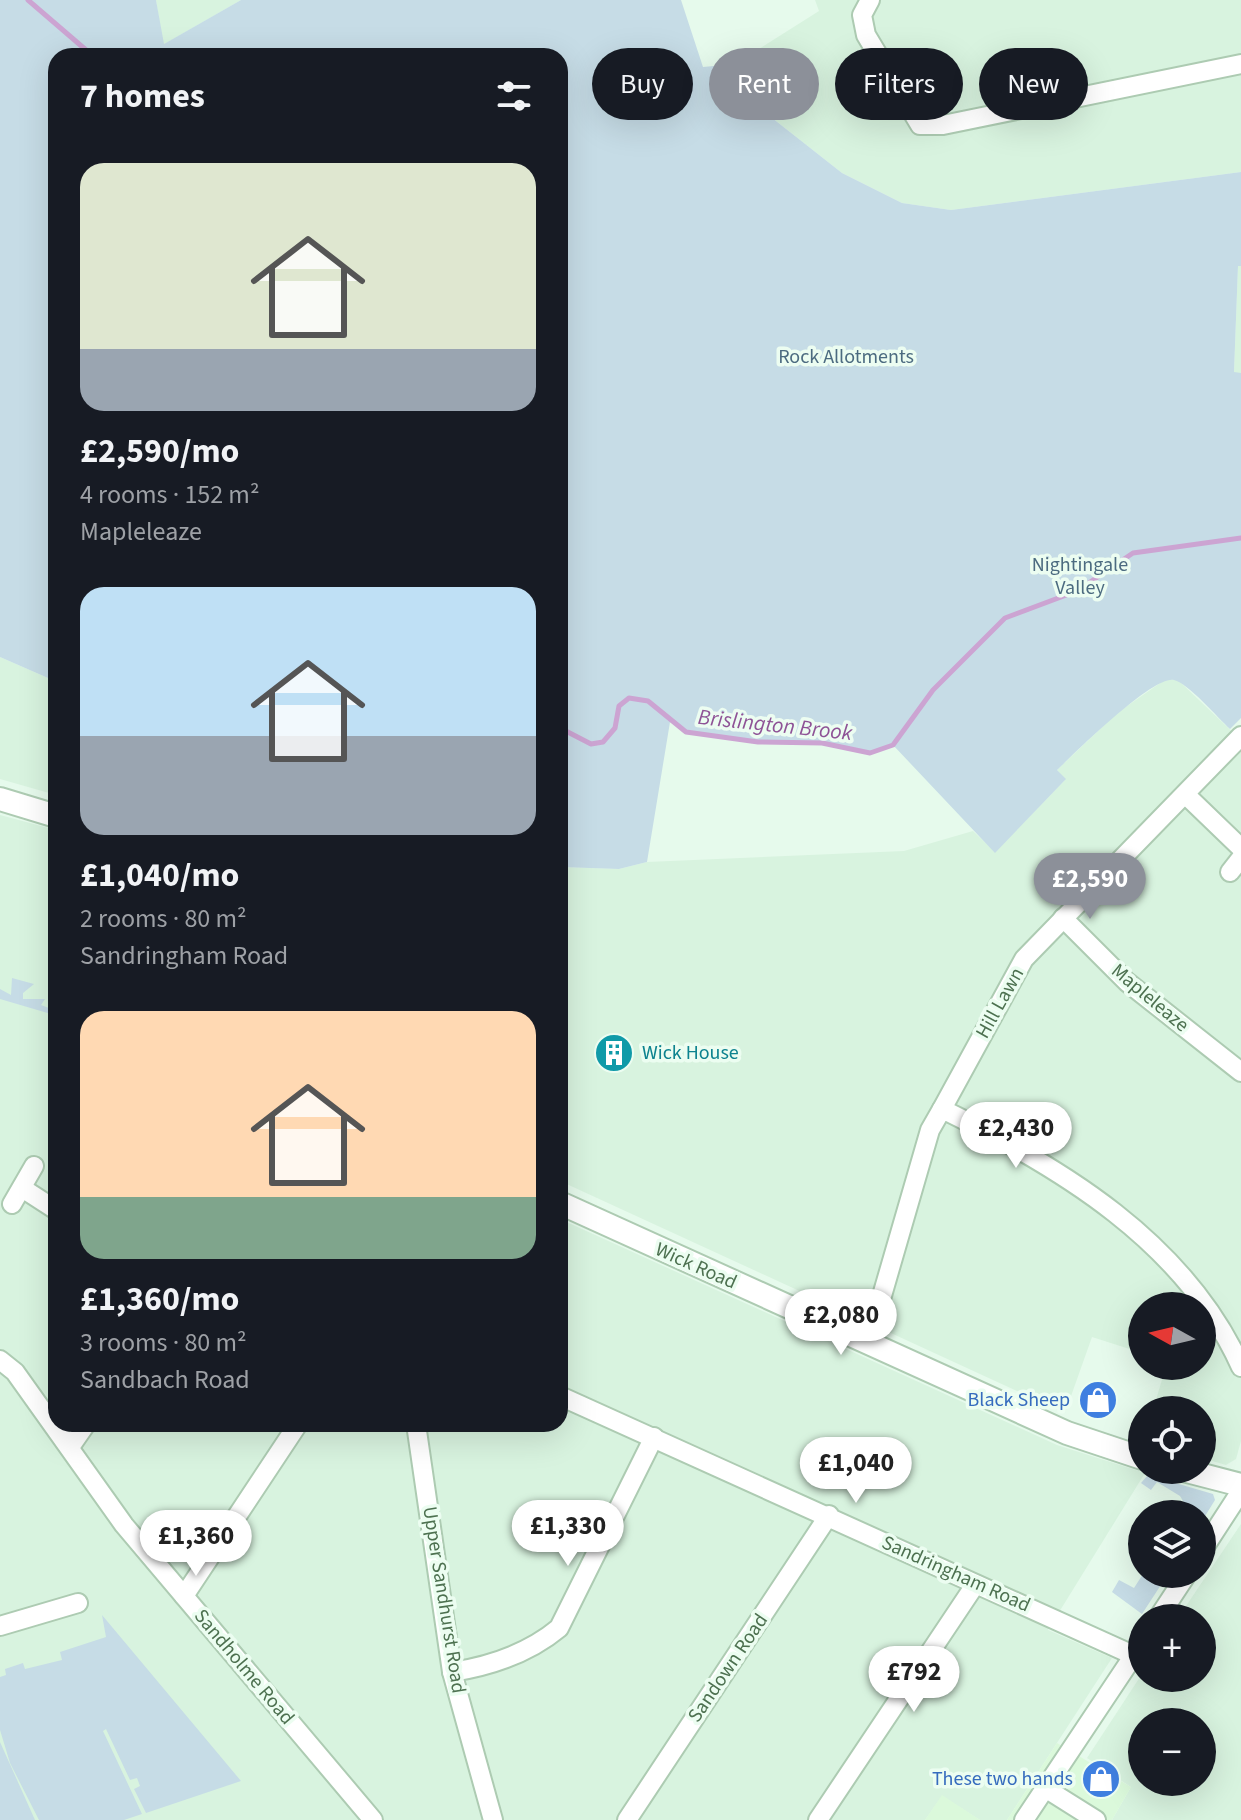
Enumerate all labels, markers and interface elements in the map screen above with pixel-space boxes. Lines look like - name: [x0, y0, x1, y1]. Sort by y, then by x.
- chip: Buy: [592, 48, 693, 120]
- chip: Rent: [709, 48, 819, 120]
- chip: Filters: [835, 48, 963, 120]
- chip: New: [979, 48, 1088, 120]
- text: 7 homes: [80, 72, 205, 121]
- icon: filters: [492, 74, 536, 118]
- icon: home: [236, 215, 380, 359]
- park label: Rock Allotments: [778, 343, 914, 371]
- text: £2,590/mo: [80, 427, 240, 476]
- text: 4 rooms · 152 m²: [80, 476, 259, 513]
- text: Mapleleaze: [80, 513, 202, 550]
- park label: Nightingale Valley: [1032, 551, 1128, 602]
- icon: home: [236, 639, 380, 783]
- water label: Brislington Brook: [696, 701, 854, 749]
- text: £1,040/mo: [80, 851, 240, 900]
- pin: £2,590: [1025, 853, 1155, 921]
- text: £2,590: [1052, 860, 1128, 897]
- text: 2 rooms · 80 m²: [80, 900, 247, 937]
- text: Sandringham Road: [80, 937, 288, 974]
- street label: Mapleleaze: [1105, 957, 1195, 1039]
- street label: Hill Lawn: [969, 962, 1031, 1044]
- building icon: Wick House: [593, 1032, 635, 1074]
- place label: Wick House: [642, 1039, 739, 1067]
- icon: home: [236, 1063, 380, 1207]
- pin: £2,430: [951, 1102, 1081, 1170]
- text: £2,430: [978, 1109, 1054, 1146]
- street label: Wick Road: [651, 1236, 741, 1296]
- text: £1,360/mo: [80, 1275, 240, 1324]
- pin: £2,080: [776, 1289, 906, 1357]
- north arrow: [1128, 1292, 1216, 1380]
- map controls: [1128, 1292, 1216, 1796]
- text: £2,080: [803, 1296, 879, 1333]
- text: 3 rooms · 80 m²: [80, 1324, 247, 1361]
- text: Sandbach Road: [80, 1361, 250, 1398]
- shop icon: Black Sheep: [1077, 1379, 1119, 1421]
- place label: Black Sheep: [968, 1386, 1070, 1414]
- button: locate: [1128, 1396, 1216, 1484]
- pin: £1,040: [791, 1437, 921, 1505]
- text: £1,040: [818, 1444, 894, 1481]
- pin: £1,330: [503, 1500, 633, 1568]
- button: layers: [1128, 1500, 1216, 1588]
- street label: Upper Sandhurst Road: [415, 1504, 473, 1696]
- text: £1,330: [530, 1507, 606, 1544]
- pin: £1,360: [131, 1510, 261, 1578]
- text: £1,360: [158, 1517, 234, 1554]
- street label: Sandringham Road: [877, 1529, 1035, 1619]
- street label: Sandholme Road: [187, 1603, 301, 1731]
- button: +: [1128, 1604, 1216, 1692]
- street label: Sandown Road: [681, 1608, 775, 1728]
- pin: £792: [867, 1646, 961, 1714]
- text: £792: [887, 1653, 941, 1690]
- button: −: [1128, 1708, 1216, 1796]
- shop icon: These two hands: [1080, 1758, 1122, 1800]
- place label: These two hands: [932, 1765, 1073, 1793]

